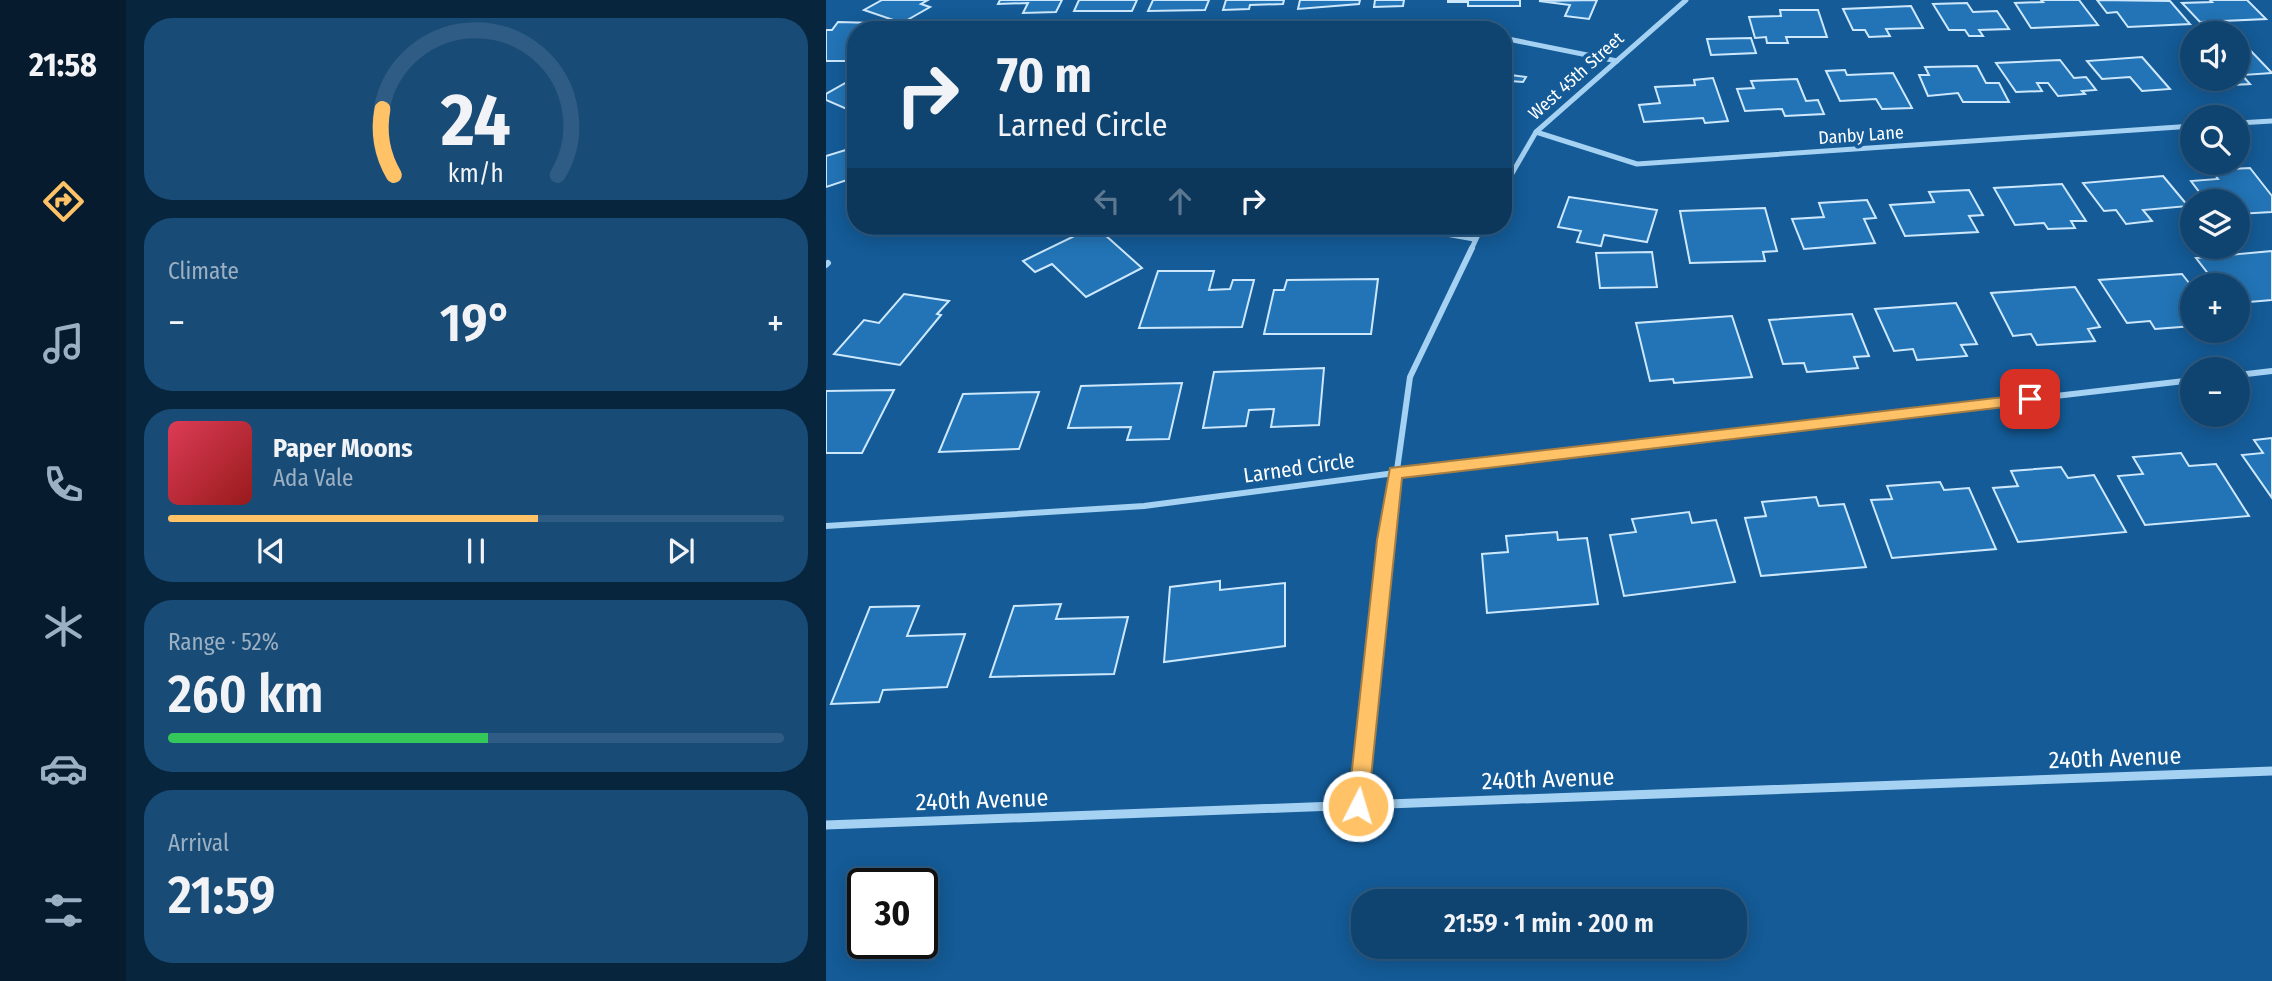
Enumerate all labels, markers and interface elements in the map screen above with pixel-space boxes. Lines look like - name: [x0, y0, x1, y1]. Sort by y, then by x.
- map controls: [2180, 21, 2250, 427]
- button: sound: [2180, 21, 2250, 91]
- street label: West 45th Street: [1524, 27, 1628, 125]
- text: 21:58: [29, 46, 97, 84]
- text: 70 m: [997, 46, 1092, 105]
- icon: right: [882, 49, 973, 140]
- text: 24: [440, 77, 511, 164]
- button: search: [2180, 105, 2250, 175]
- text: Larned Circle: [997, 106, 1168, 144]
- street label: Danby Lane: [1818, 121, 1904, 149]
- text: km/h: [448, 159, 504, 189]
- icon: directions: [39, 177, 88, 226]
- icon: left: [1088, 182, 1126, 220]
- icon: ahead: [1161, 182, 1199, 220]
- icon: right: [1234, 182, 1272, 220]
- button: layers: [2180, 189, 2250, 259]
- text: Climate: [168, 257, 239, 285]
- button: +: [2180, 273, 2250, 343]
- text: 19°: [440, 292, 512, 355]
- text: −: [168, 300, 185, 346]
- text: +: [767, 300, 784, 346]
- icon: music: [39, 319, 88, 368]
- button: −: [2180, 357, 2250, 427]
- pin: [2000, 369, 2060, 429]
- icon: arrive: [2011, 380, 2049, 418]
- text: Paper Moons: [273, 433, 413, 464]
- street label: Larned Circle: [1242, 447, 1356, 489]
- icon: phone: [39, 460, 88, 509]
- text: Ada Vale: [273, 464, 353, 492]
- icon: previous: [252, 532, 290, 570]
- icon: pause: [457, 532, 495, 570]
- icon: next: [662, 532, 700, 570]
- icon: climate: [39, 602, 88, 651]
- text: Range · 52%: [168, 628, 279, 656]
- text: 260 km: [168, 663, 324, 726]
- street label: 240th Avenue: [2048, 742, 2182, 774]
- icon: car: [39, 744, 88, 793]
- street label: 240th Avenue: [1481, 763, 1615, 795]
- position arrow: [1321, 769, 1395, 843]
- street label: 240th Avenue: [915, 784, 1049, 816]
- text: Arrival: [168, 829, 229, 857]
- text: 21:59: [168, 864, 275, 927]
- speed limit sign: 30: [847, 868, 938, 959]
- icon: filters: [39, 886, 88, 935]
- text: 21:59 · 1 min · 200 m: [1444, 908, 1654, 939]

